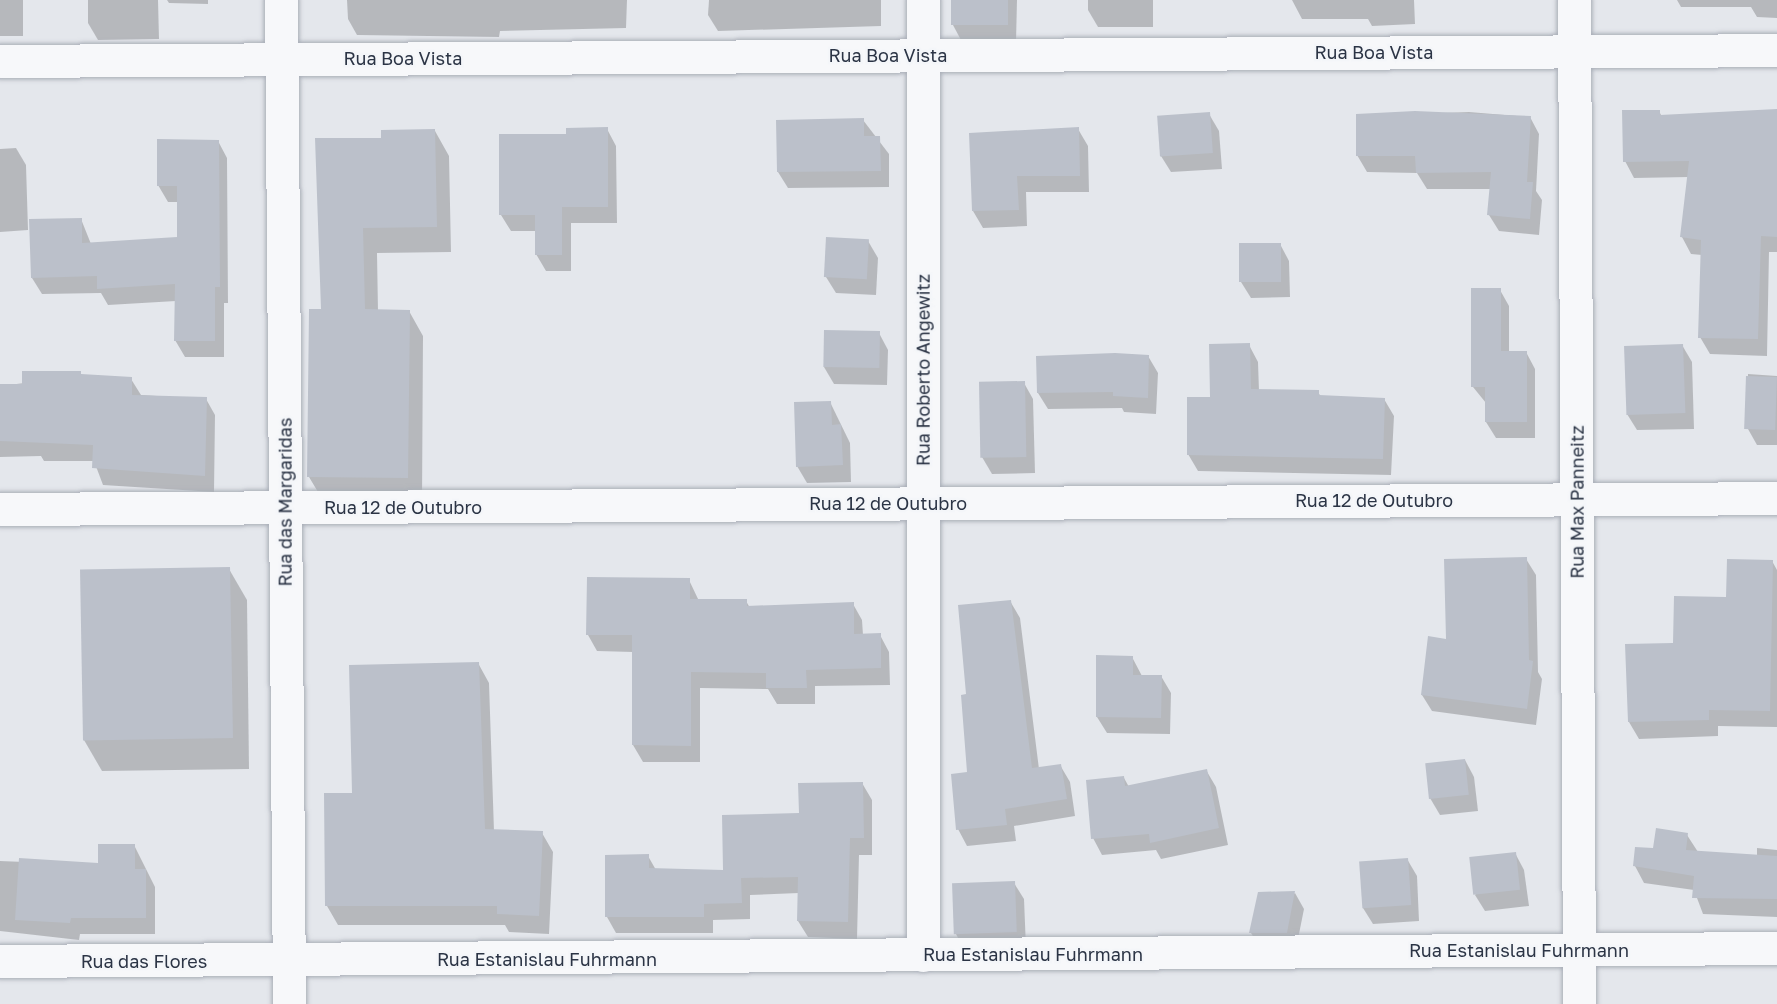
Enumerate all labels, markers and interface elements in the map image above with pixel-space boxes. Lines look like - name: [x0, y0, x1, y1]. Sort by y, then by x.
- street label: Rua Boa Vista: [1315, 41, 1433, 63]
- street label: Rua Boa Vista: [829, 44, 947, 66]
- street label: Rua Boa Vista: [344, 47, 462, 69]
- street label: Rua Roberto Angewitz: [912, 274, 934, 466]
- street label: Rua das Margaridas: [274, 417, 296, 587]
- street label: Rua Max Panneitz: [1566, 425, 1588, 579]
- street label: Rua 12 de Outubro: [1295, 489, 1453, 511]
- street label: Rua 12 de Outubro: [809, 492, 967, 514]
- street label: Rua 12 de Outubro: [324, 496, 482, 518]
- street label: Rua Estanislau Fuhrmann: [1409, 939, 1629, 961]
- street label: Rua Estanislau Fuhrmann: [923, 943, 1143, 965]
- street label: Rua Estanislau Fuhrmann: [437, 948, 657, 970]
- street label: Rua das Flores: [81, 950, 207, 972]

